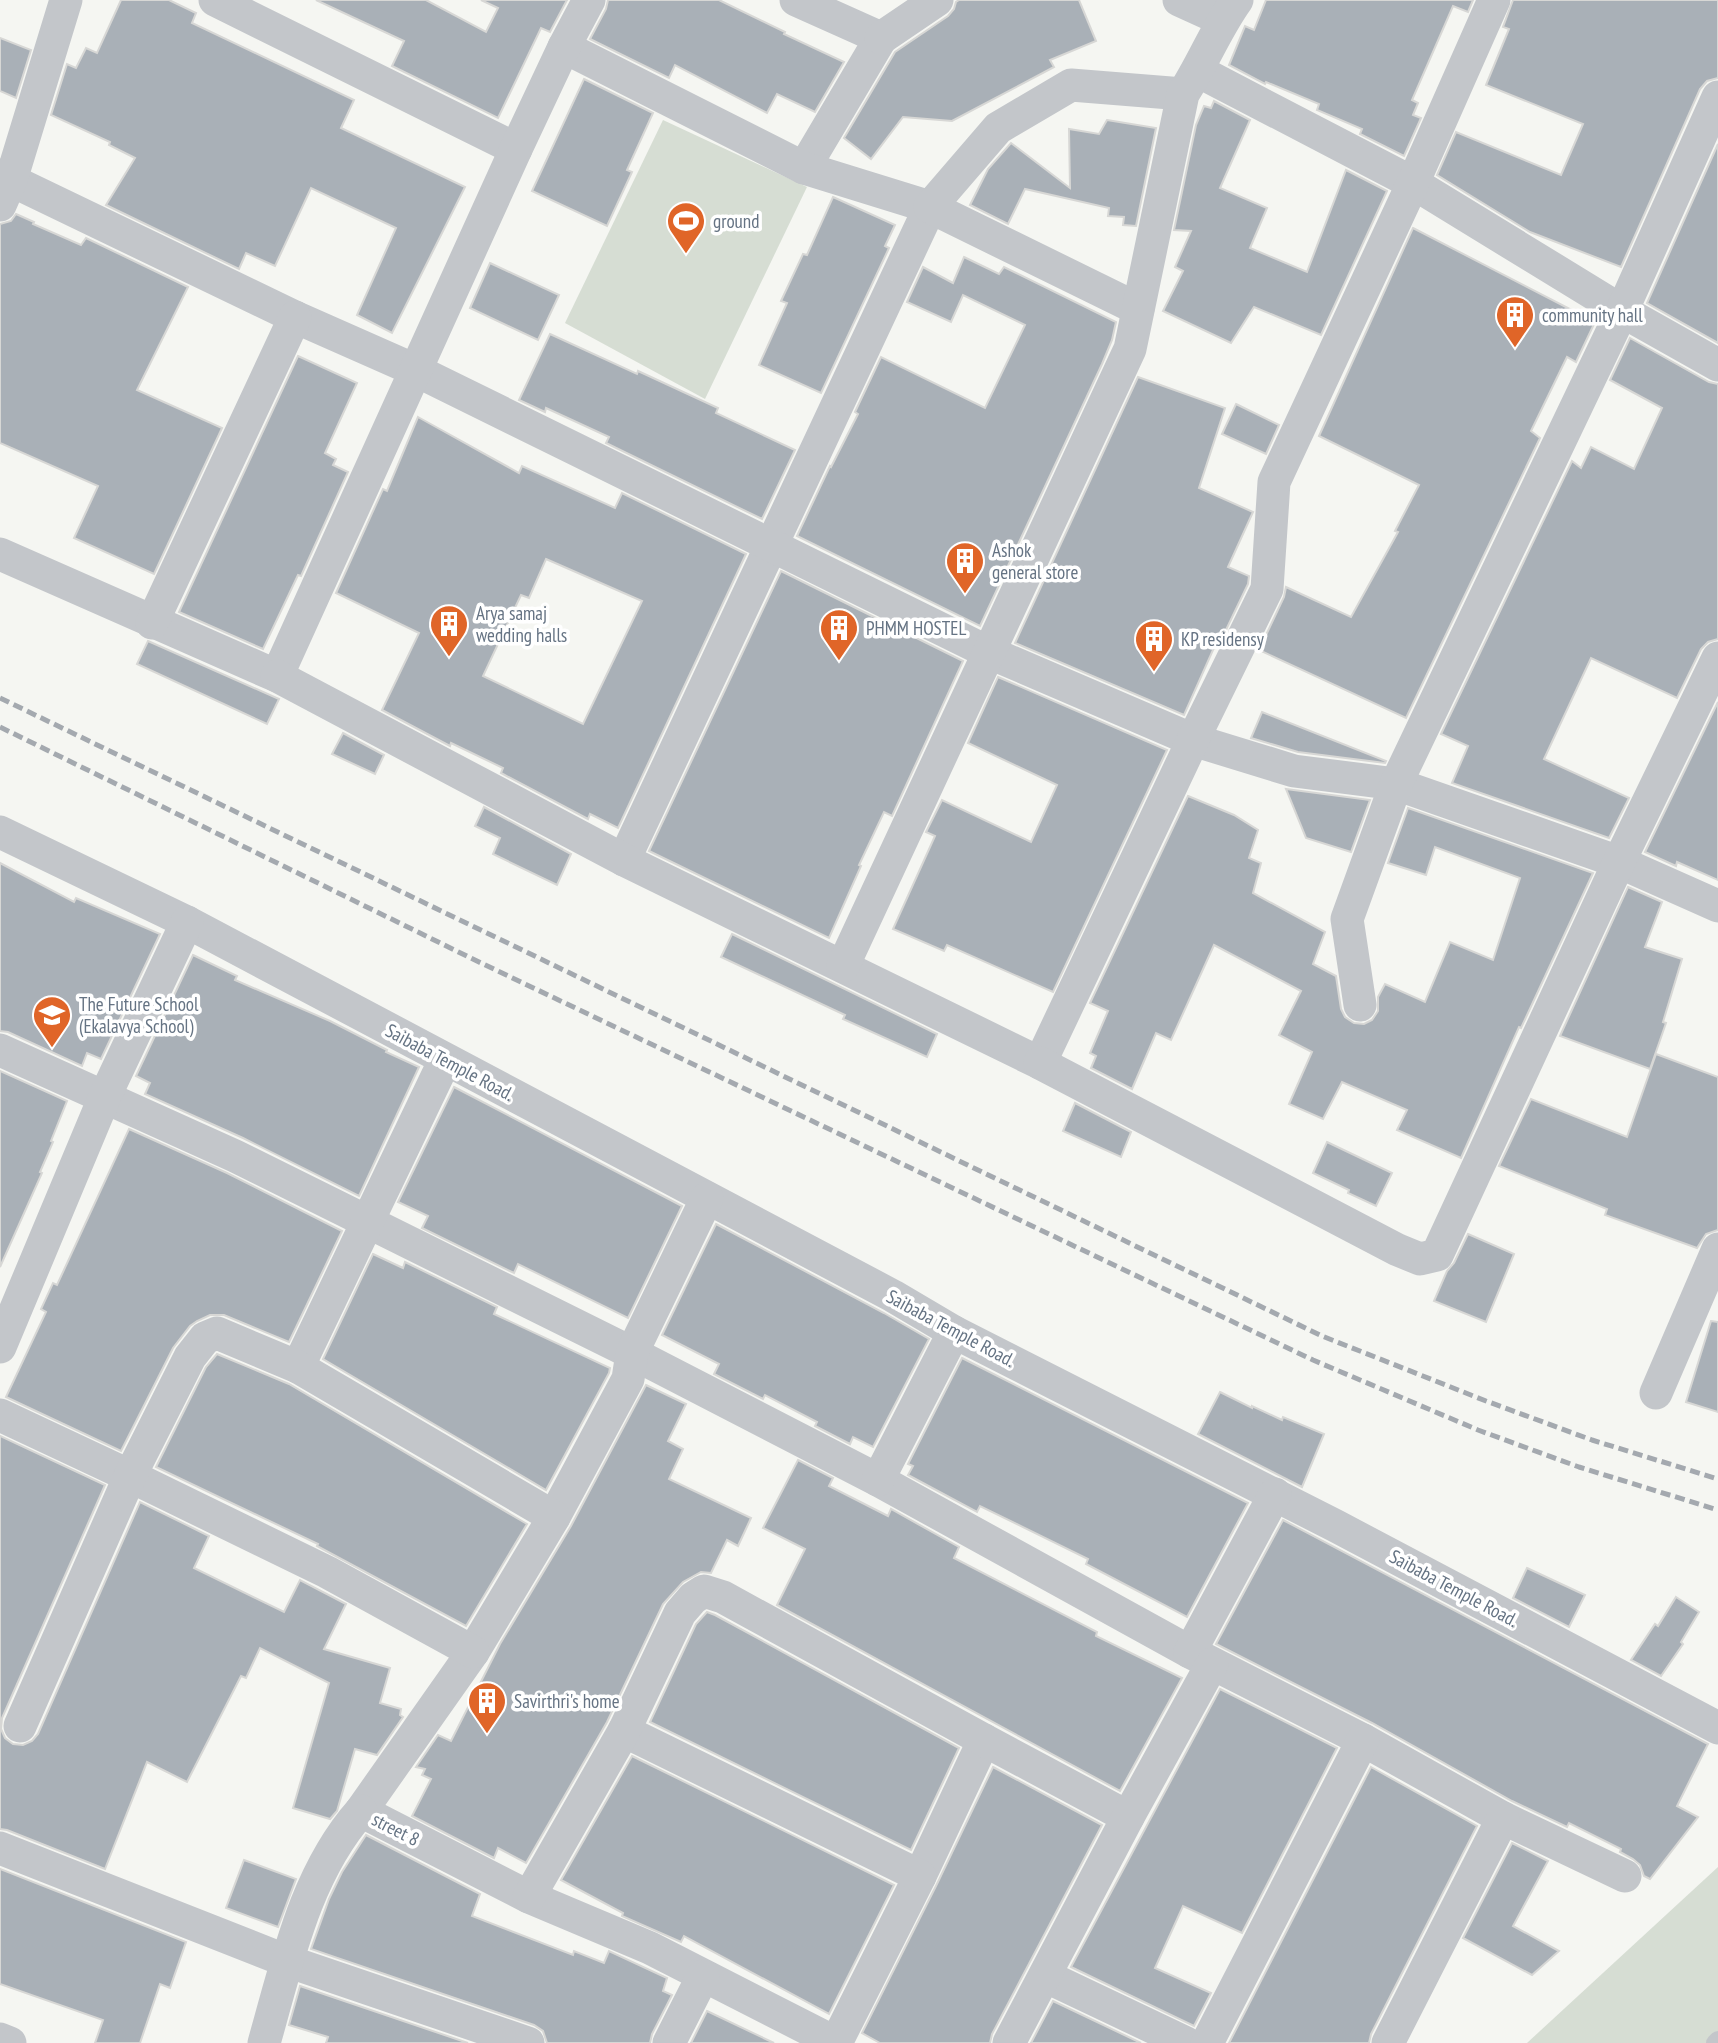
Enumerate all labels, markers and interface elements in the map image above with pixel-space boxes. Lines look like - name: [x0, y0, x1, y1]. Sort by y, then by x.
- sports icon: ground: [665, 200, 707, 255]
- place label: ground: [713, 209, 759, 233]
- building icon: community hall: [1494, 294, 1536, 349]
- place label: community hall: [1542, 303, 1643, 327]
- place label: Ashok general store: [992, 538, 1078, 584]
- building icon: Ashok general store: [944, 540, 986, 595]
- place label: Arya samaj wedding halls: [476, 601, 567, 647]
- building icon: Arya samaj wedding halls: [428, 603, 470, 658]
- building icon: PHMM HOSTEL: [818, 607, 860, 662]
- place label: PHMM HOSTEL: [866, 616, 966, 640]
- building icon: KP residensy: [1133, 618, 1175, 673]
- place label: KP residensy: [1181, 627, 1265, 651]
- place label: The Future School (Ekalavya School): [79, 992, 199, 1038]
- school or university icon: The Future School (Ekalavya School): [31, 994, 73, 1049]
- street label: Saibaba Temple Road.: [382, 1018, 518, 1106]
- street label: Saibaba Temple Road.: [883, 1284, 1019, 1372]
- street label: Saibaba Temple Road.: [1386, 1544, 1522, 1632]
- building icon: Savirthri's home: [466, 1680, 508, 1735]
- place label: Savirthri's home: [514, 1689, 620, 1713]
- street label: street 8: [368, 1807, 424, 1851]

